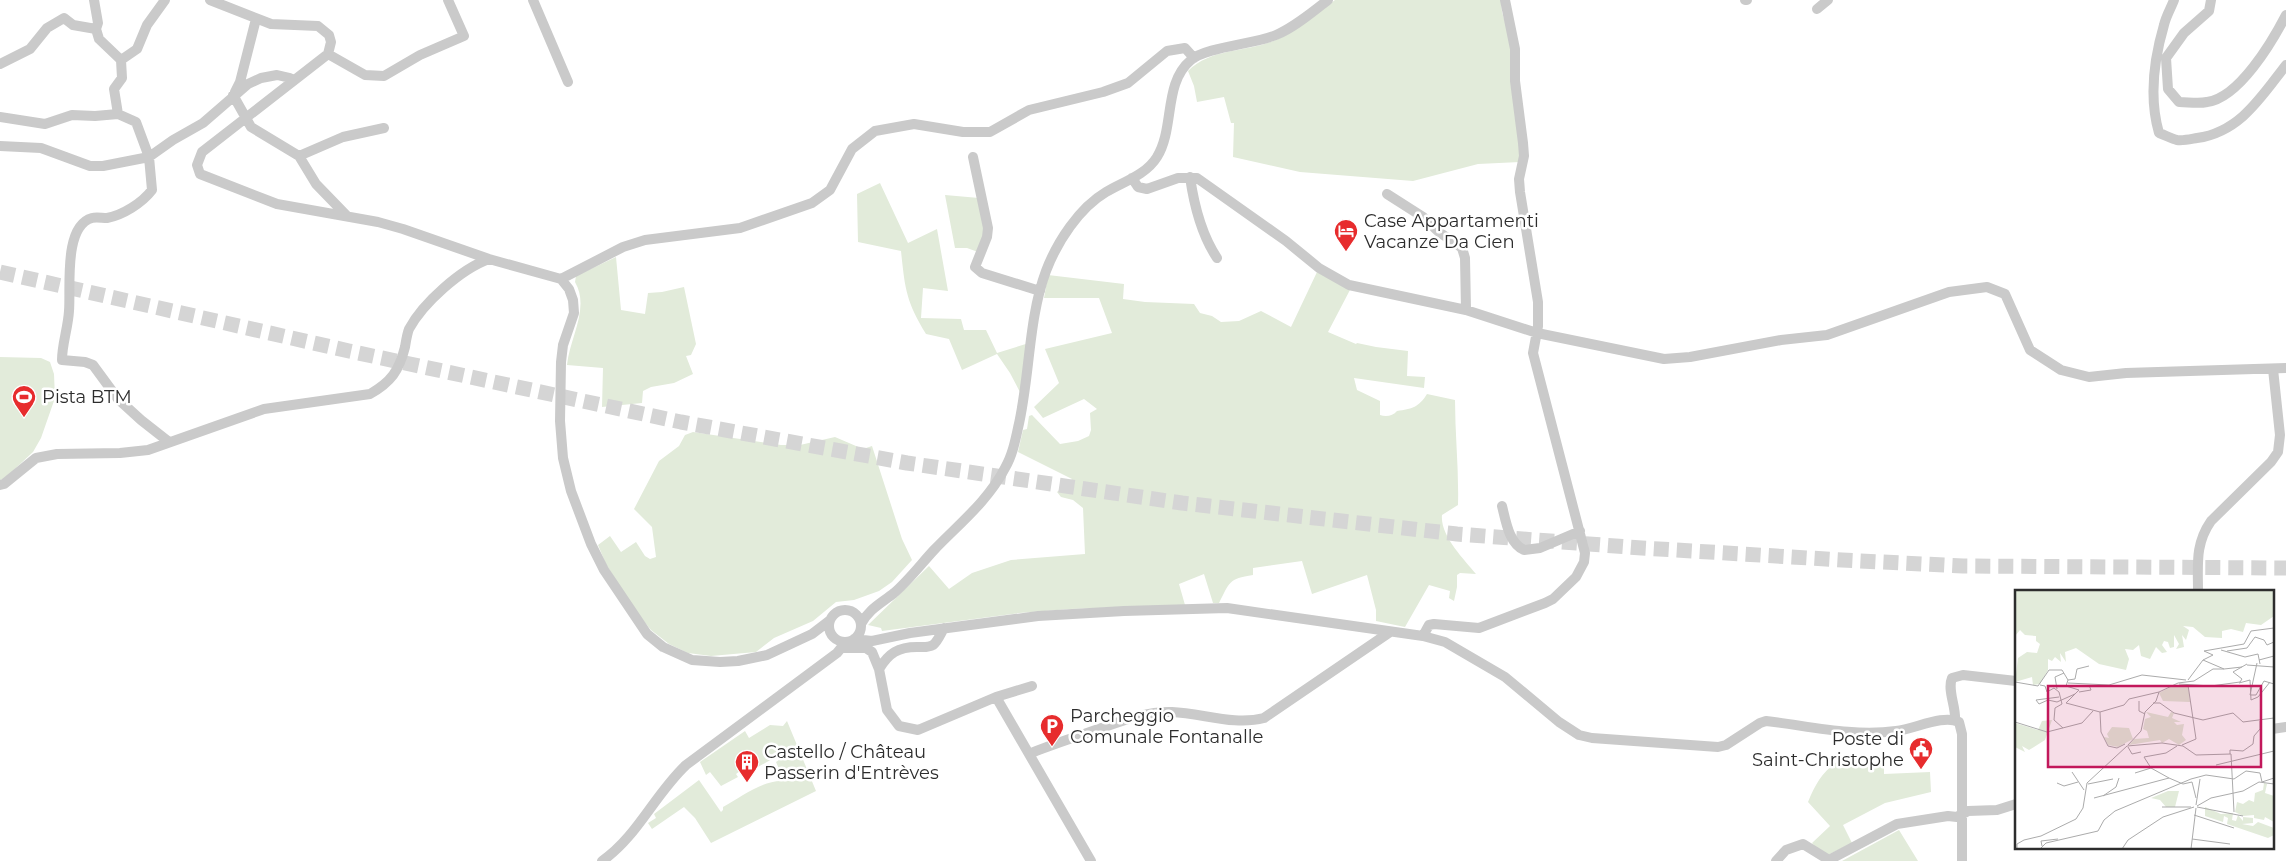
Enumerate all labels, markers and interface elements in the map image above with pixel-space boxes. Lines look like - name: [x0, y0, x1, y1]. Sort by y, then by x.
- place label: Case Appartamenti Vacanze Da Cien: [1364, 210, 1539, 253]
- hotel icon: Case Appartamenti Vacanze Da Cien: [1333, 218, 1359, 252]
- sports icon: Pista BTM: [11, 384, 37, 418]
- place label: Pista BTM: [42, 386, 132, 408]
- inset map: [2015, 590, 2274, 848]
- place label: Parcheggio Comunale Fontanalle: [1070, 705, 1264, 748]
- parking icon: Parcheggio Comunale Fontanalle: [1039, 713, 1065, 747]
- place label: Poste di Saint-Christophe: [1752, 728, 1904, 771]
- public building icon: Poste di Saint-Christophe: [1908, 736, 1934, 770]
- place label: Castello / Château Passerin d'Entrèves: [764, 741, 939, 784]
- building icon: Castello / Château Passerin d'Entrèves: [734, 749, 760, 783]

